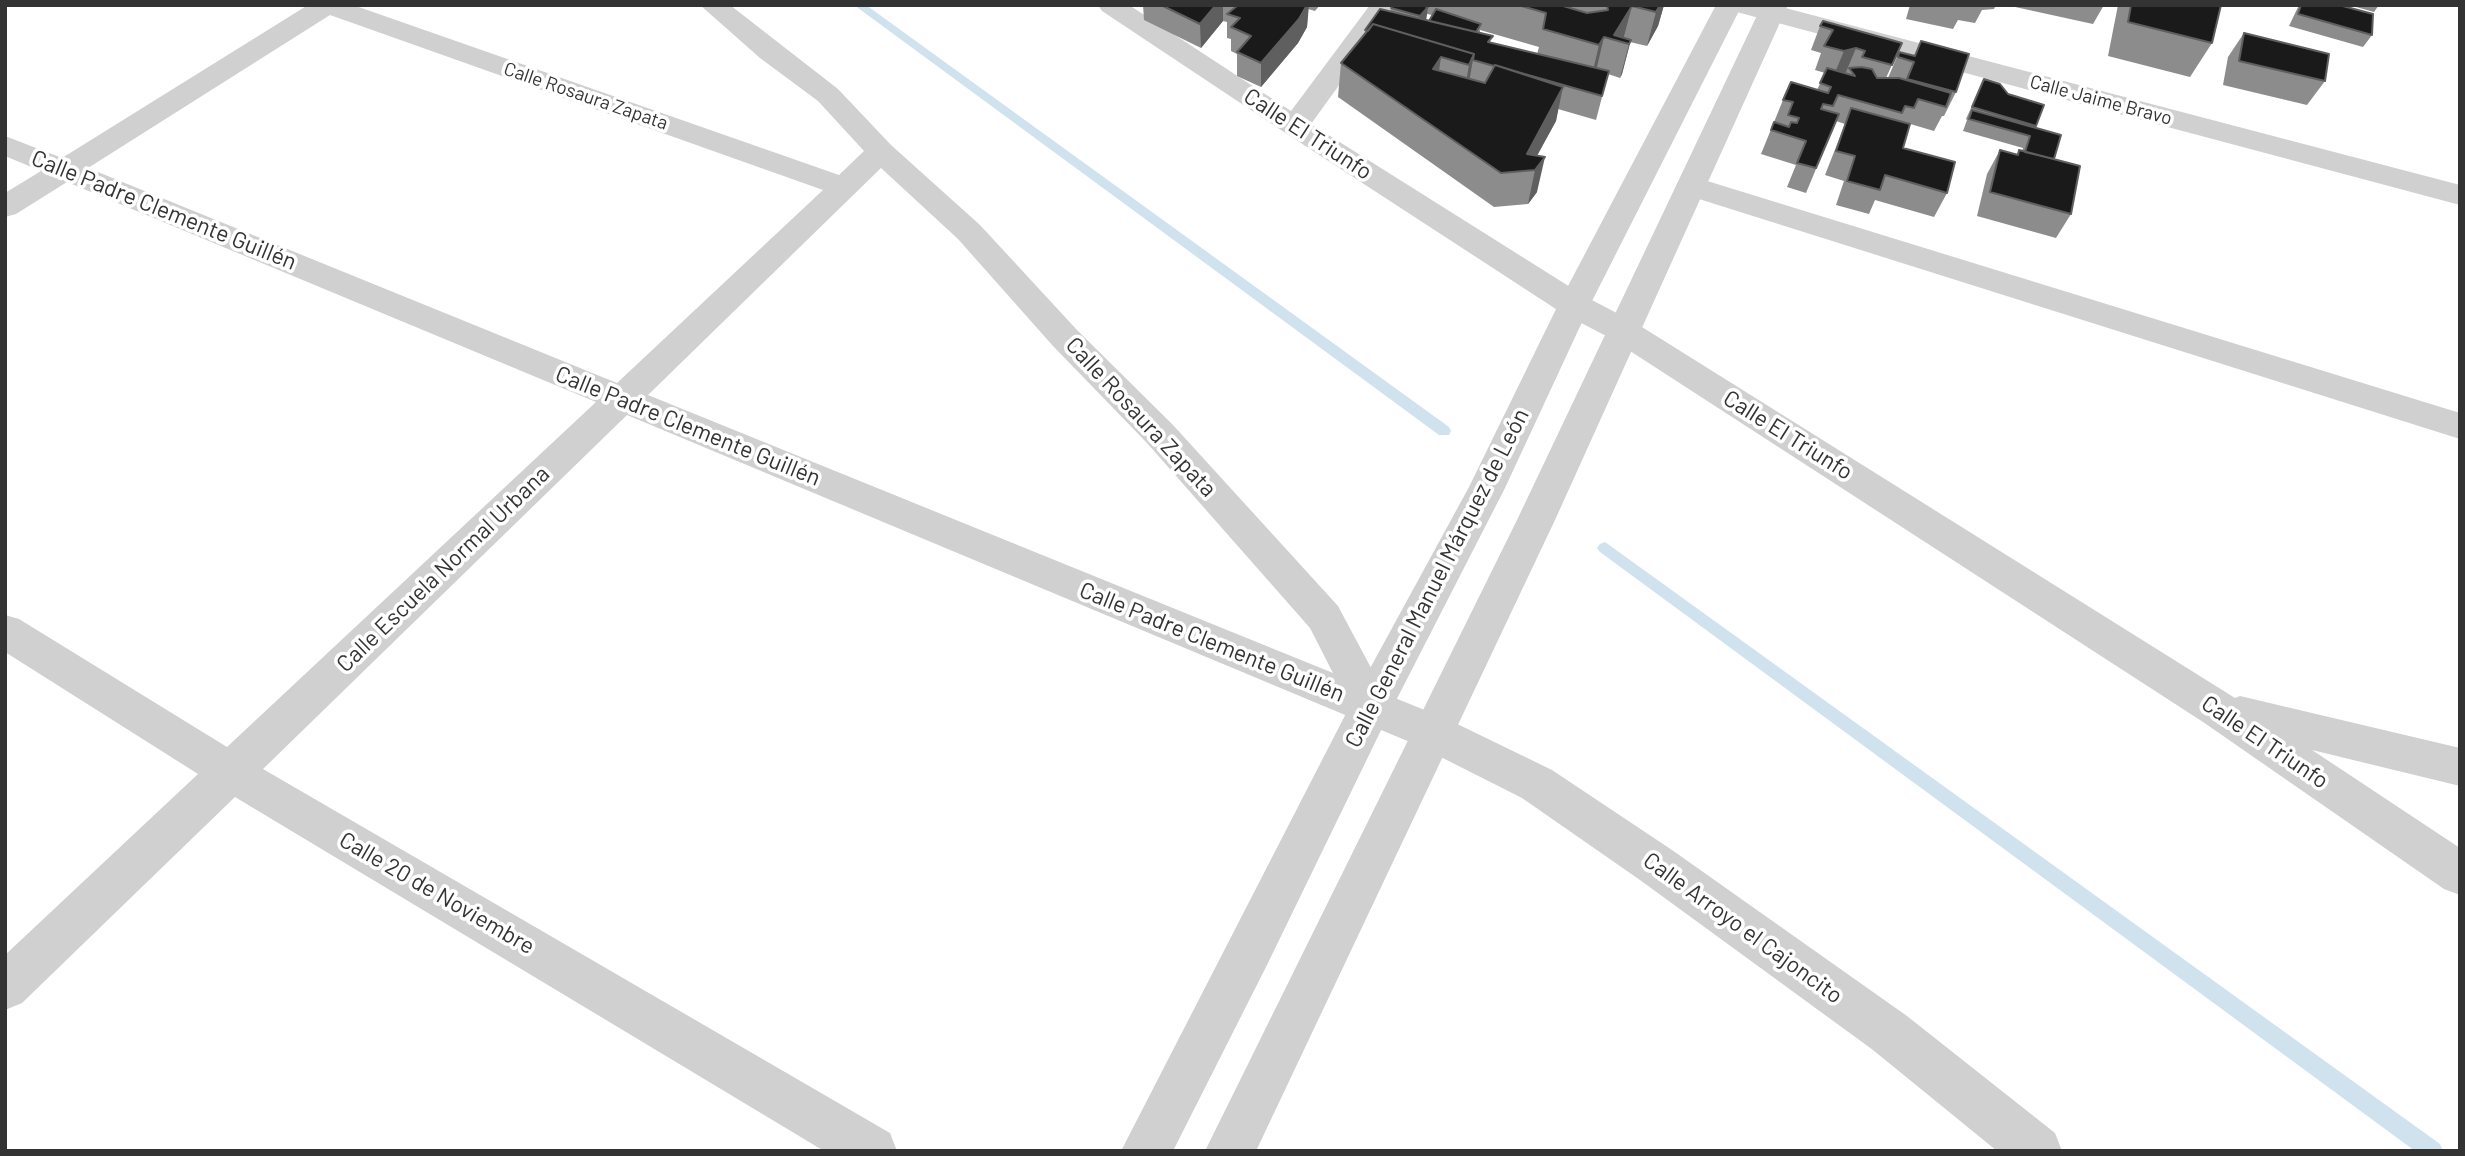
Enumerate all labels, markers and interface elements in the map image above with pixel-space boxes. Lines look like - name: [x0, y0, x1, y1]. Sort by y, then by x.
- street label: Calle Rosaura Zapata: [501, 57, 671, 135]
- street label: Calle Jaime Bravo: [2027, 70, 2175, 130]
- street label: Calle El Triunfo: [1239, 82, 1377, 186]
- street label: Calle Padre Clemente Guillén: [27, 144, 301, 276]
- street label: Calle Rosaura Zapata: [1060, 331, 1222, 503]
- street label: Calle Padre Clemente Guillén: [551, 360, 825, 492]
- street label: Calle El Triunfo: [1718, 384, 1858, 486]
- street label: Calle General Manuel Márquez de León: [1339, 404, 1535, 752]
- street label: Calle Escuela Normal Urbana: [331, 460, 555, 678]
- street label: Calle Padre Clemente Guillén: [1075, 576, 1349, 708]
- street label: Calle El Triunfo: [2196, 689, 2334, 795]
- street label: Calle 20 de Noviembre: [334, 826, 540, 960]
- street label: Calle Arroyo el Cajoncito: [1638, 846, 1848, 1010]

